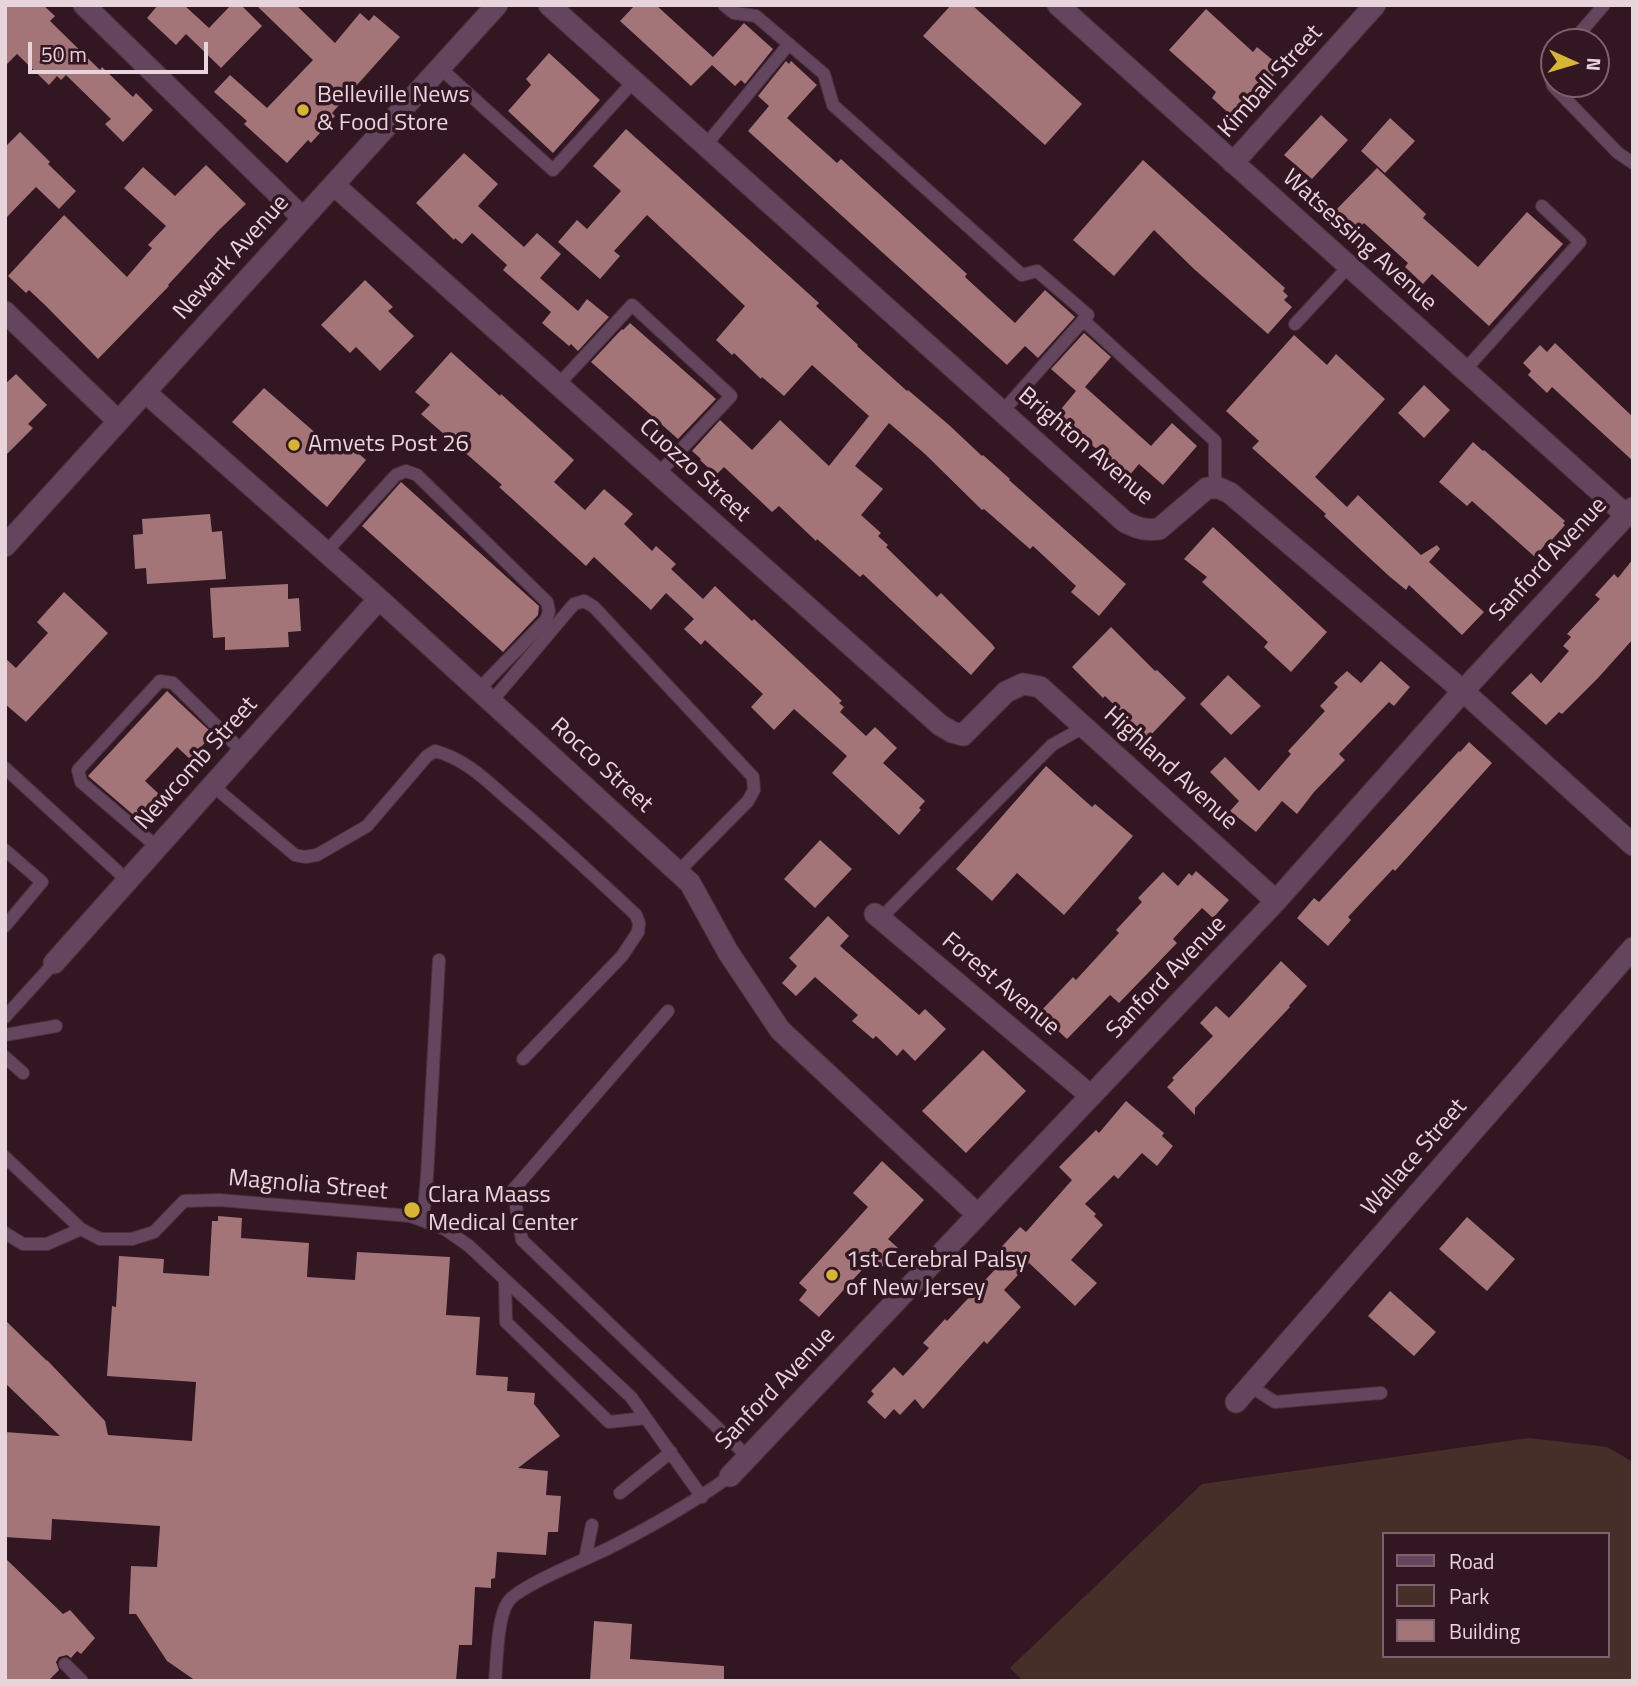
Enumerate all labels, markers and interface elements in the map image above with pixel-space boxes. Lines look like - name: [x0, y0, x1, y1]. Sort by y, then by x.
- street label: Kimball Street: [1213, 20, 1329, 144]
- scale bar: [32, 28, 212, 72]
- north arrow: [1540, 28, 1610, 98]
- text: 50 m: [41, 38, 87, 70]
- text: N: [1580, 57, 1609, 72]
- place label: Belleville News & Food Store: [317, 82, 470, 138]
- marker: Belleville News & Food Store: [295, 102, 311, 118]
- street label: Watsessing Avenue: [1276, 164, 1442, 318]
- street label: Newark Avenue: [168, 189, 296, 327]
- street label: Brighton Avenue: [1011, 382, 1159, 512]
- street label: Cuozzo Street: [632, 414, 756, 528]
- place label: Amvets Post 26: [308, 431, 469, 459]
- marker: Amvets Post 26: [286, 437, 302, 453]
- street label: Sanford Avenue: [1484, 492, 1614, 628]
- street label: Newcomb Street: [130, 692, 264, 836]
- street label: Highland Avenue: [1097, 701, 1243, 837]
- street label: Rocco Street: [544, 713, 658, 819]
- street label: Sanford Avenue: [1101, 911, 1233, 1045]
- street label: Forest Avenue: [935, 927, 1065, 1043]
- street label: Wallace Street: [1356, 1094, 1474, 1222]
- street label: Magnolia Street: [227, 1165, 389, 1207]
- place label: Clara Maass Medical Center: [428, 1182, 578, 1238]
- marker: Clara Maass Medical Center: [402, 1200, 422, 1220]
- place label: 1st Cerebral Palsy of New Jersey: [846, 1247, 1027, 1303]
- marker: 1st Cerebral Palsy of New Jersey: [824, 1267, 840, 1283]
- street label: Sanford Avenue: [710, 1322, 842, 1456]
- legend: [1382, 1532, 1610, 1658]
- text: Road: [1449, 1545, 1494, 1577]
- text: Park: [1449, 1580, 1489, 1612]
- text: Building: [1449, 1615, 1520, 1647]

